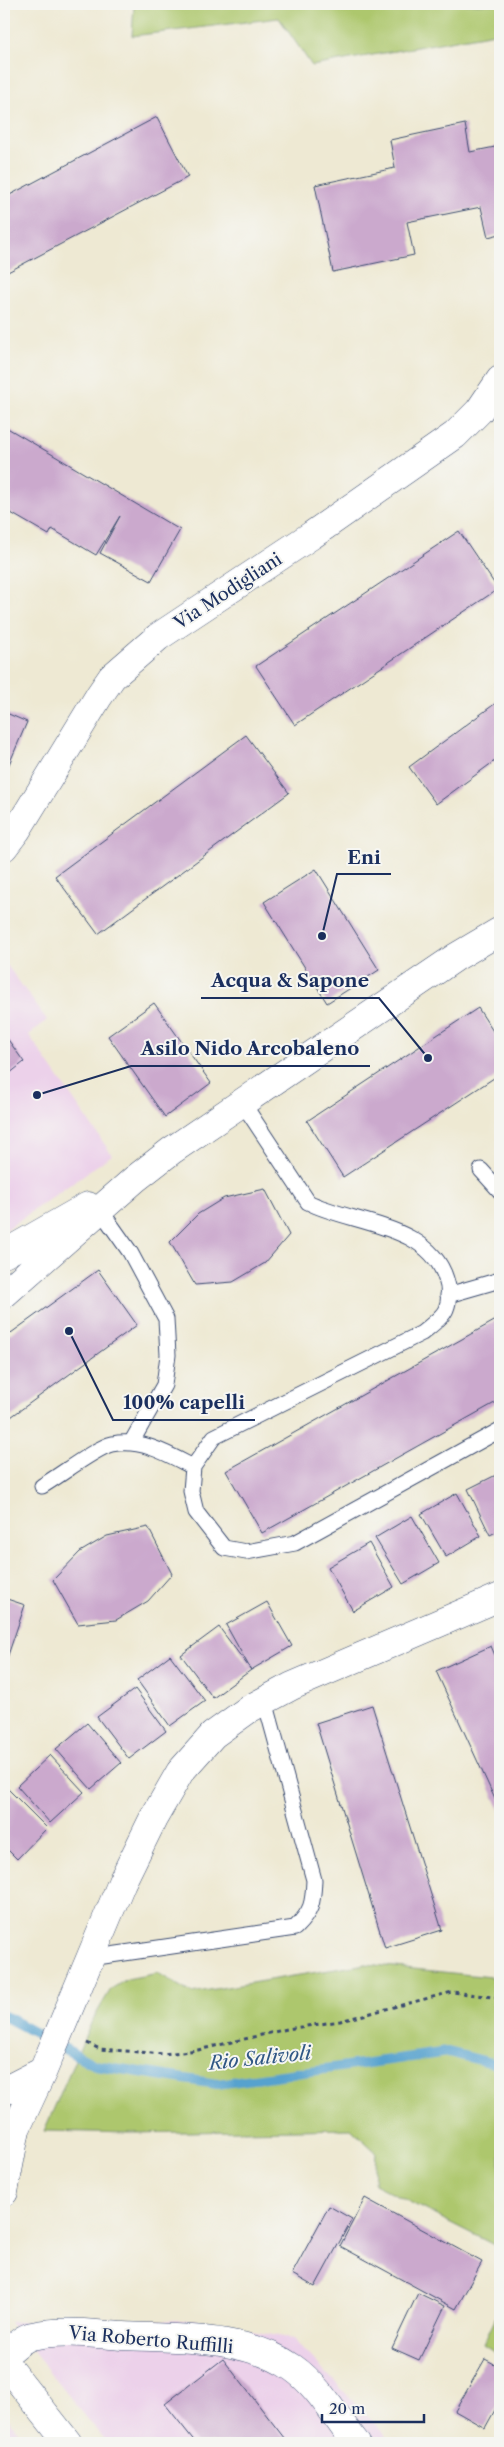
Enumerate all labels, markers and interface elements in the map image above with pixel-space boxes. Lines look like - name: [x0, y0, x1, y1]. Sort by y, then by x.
- street label: Via Modigliani: [169, 548, 287, 635]
- callout: Eni: [337, 840, 391, 874]
- text: Eni: [347, 846, 381, 869]
- callout: Acqua & Sapone: [201, 964, 379, 998]
- text: Acqua & Sapone: [210, 969, 369, 992]
- callout: Asilo Nido Arcobaleno: [131, 1032, 370, 1066]
- text: Asilo Nido Arcobaleno: [140, 1037, 359, 1060]
- callout: 100% capelli: [113, 1386, 255, 1420]
- text: 100% capelli: [123, 1391, 245, 1414]
- water label: Rio Salivoli: [206, 2041, 313, 2075]
- street label: Via Roberto Ruffilli: [67, 2322, 235, 2358]
- scale bar: [322, 2392, 424, 2424]
- text: 20 m: [329, 2399, 365, 2418]

